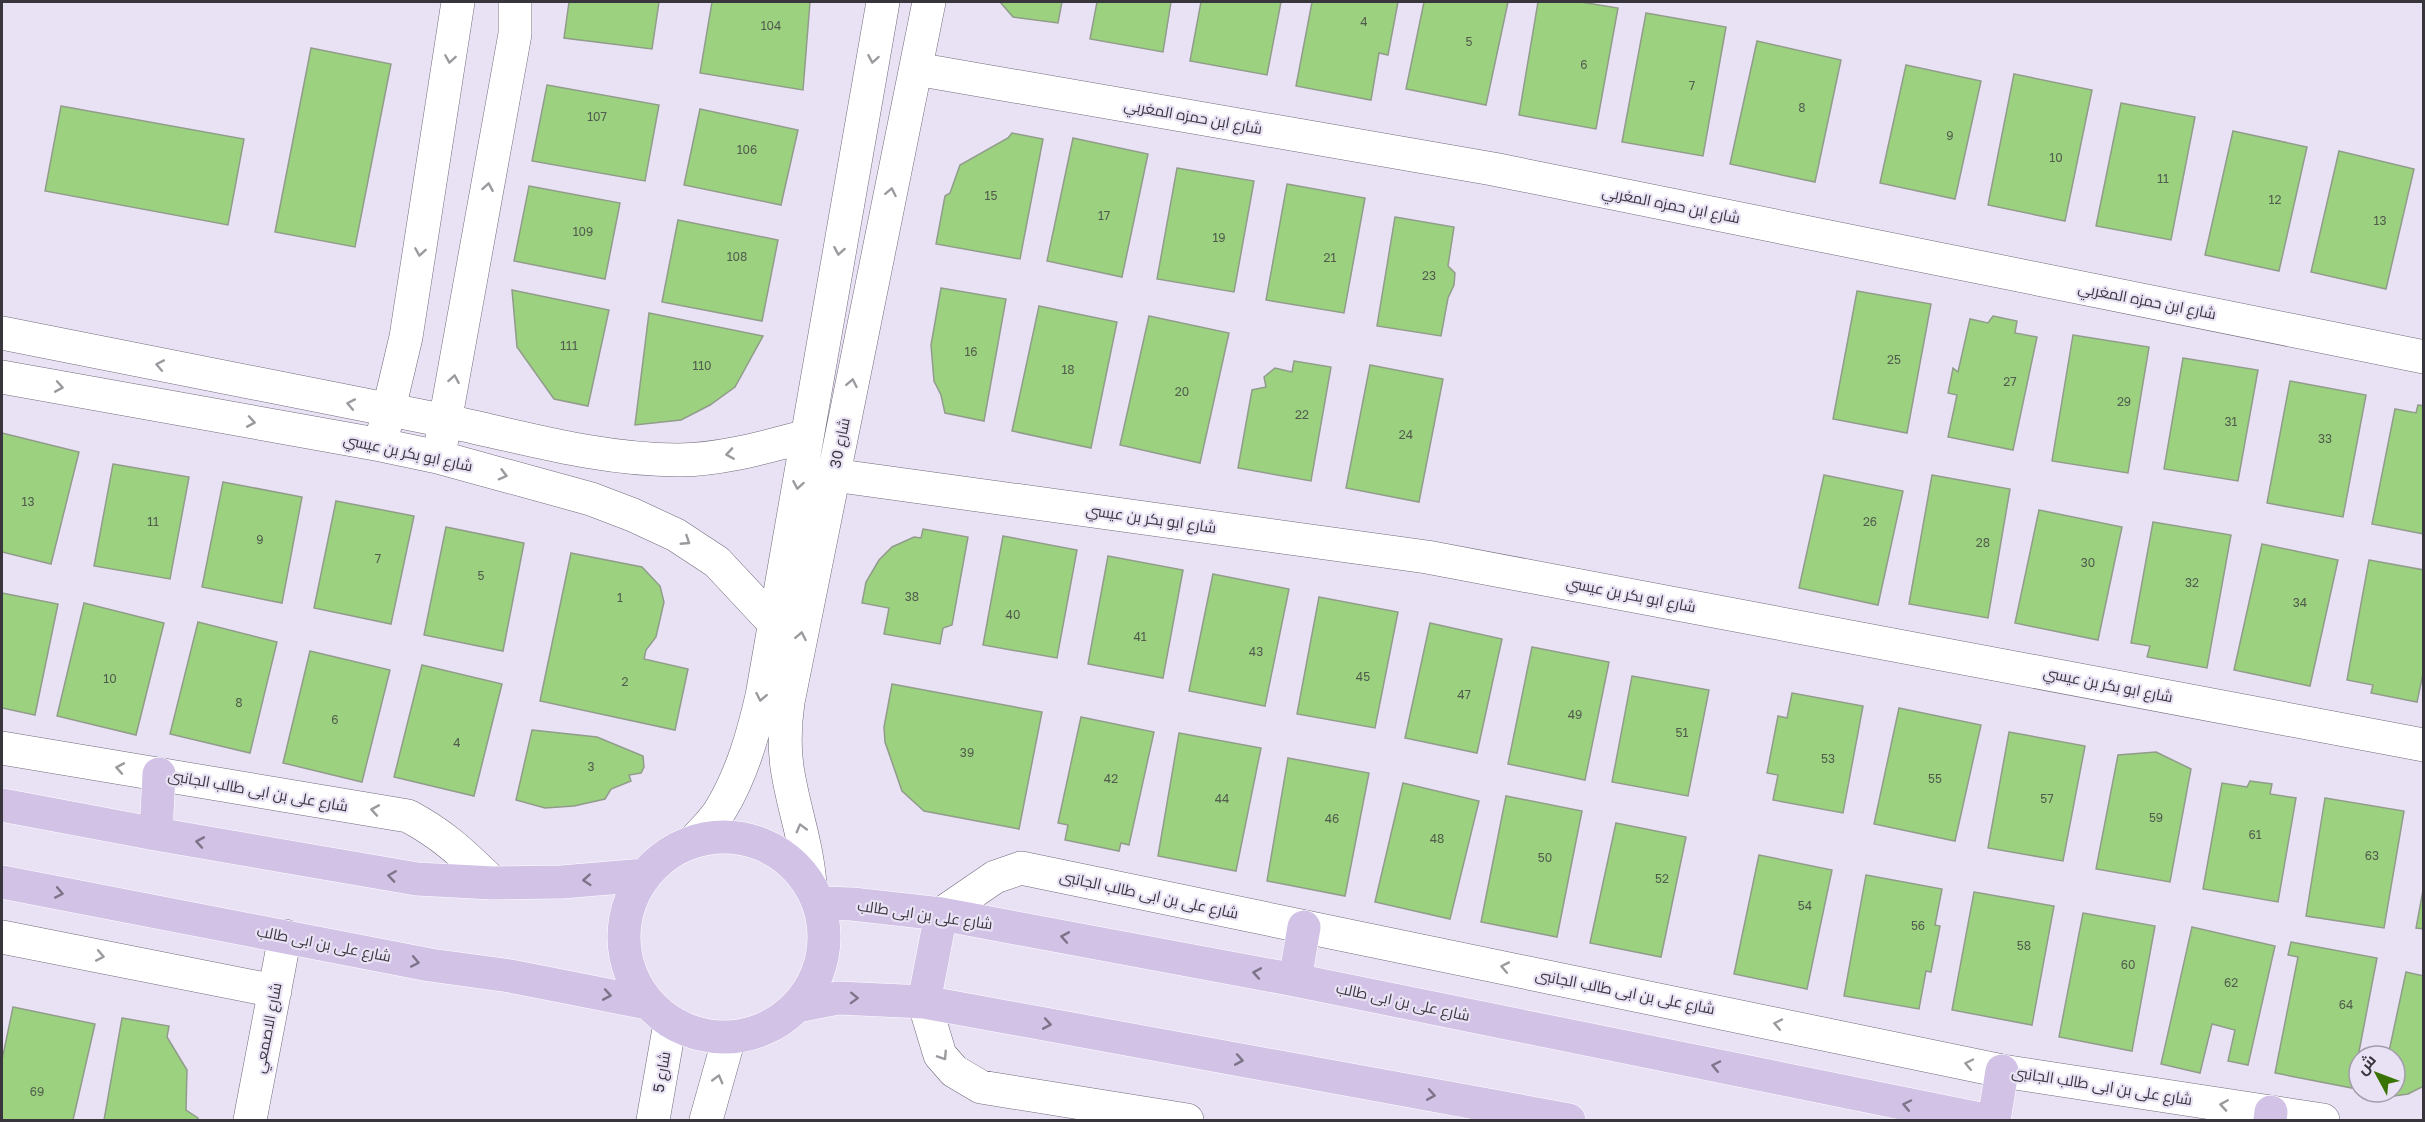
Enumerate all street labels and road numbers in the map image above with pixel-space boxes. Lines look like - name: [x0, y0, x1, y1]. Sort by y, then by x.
- street label: شارع ابن حمزه المغربي: [1122, 95, 1264, 141]
- street label: شارع ابن حمزه المغربي: [1600, 182, 1742, 230]
- street label: شارع ابن حمزه المغربي: [2076, 278, 2218, 326]
- street label: شارع 30: [825, 416, 856, 470]
- street label: شارع ابو بكر بن عيسي: [341, 430, 474, 478]
- street label: شارع ابو بكر بن عيسي: [1084, 500, 1218, 540]
- street label: شارع ابو بكر بن عيسي: [1564, 573, 1698, 619]
- street label: شارع ابو بكر بن عيسي: [2041, 663, 2175, 709]
- street label: شارع على بن ابى طالب الجانبى: [166, 765, 350, 818]
- street label: شارع على بن ابى طالب الجانبى: [1057, 866, 1240, 925]
- street label: شارع على بن ابى طالب: [856, 896, 994, 935]
- street label: شارع على بن ابى طالب: [255, 921, 393, 968]
- street label: شارع على بن ابى طالب الجانبى: [1533, 965, 1716, 1020]
- street label: شارع على بن ابى طالب: [1334, 978, 1472, 1027]
- street label: شارع الاصمعي: [249, 981, 289, 1075]
- street label: شارع 5: [649, 1050, 676, 1094]
- street label: شارع على بن ابى طالب الجانبى: [2010, 1062, 2194, 1111]

